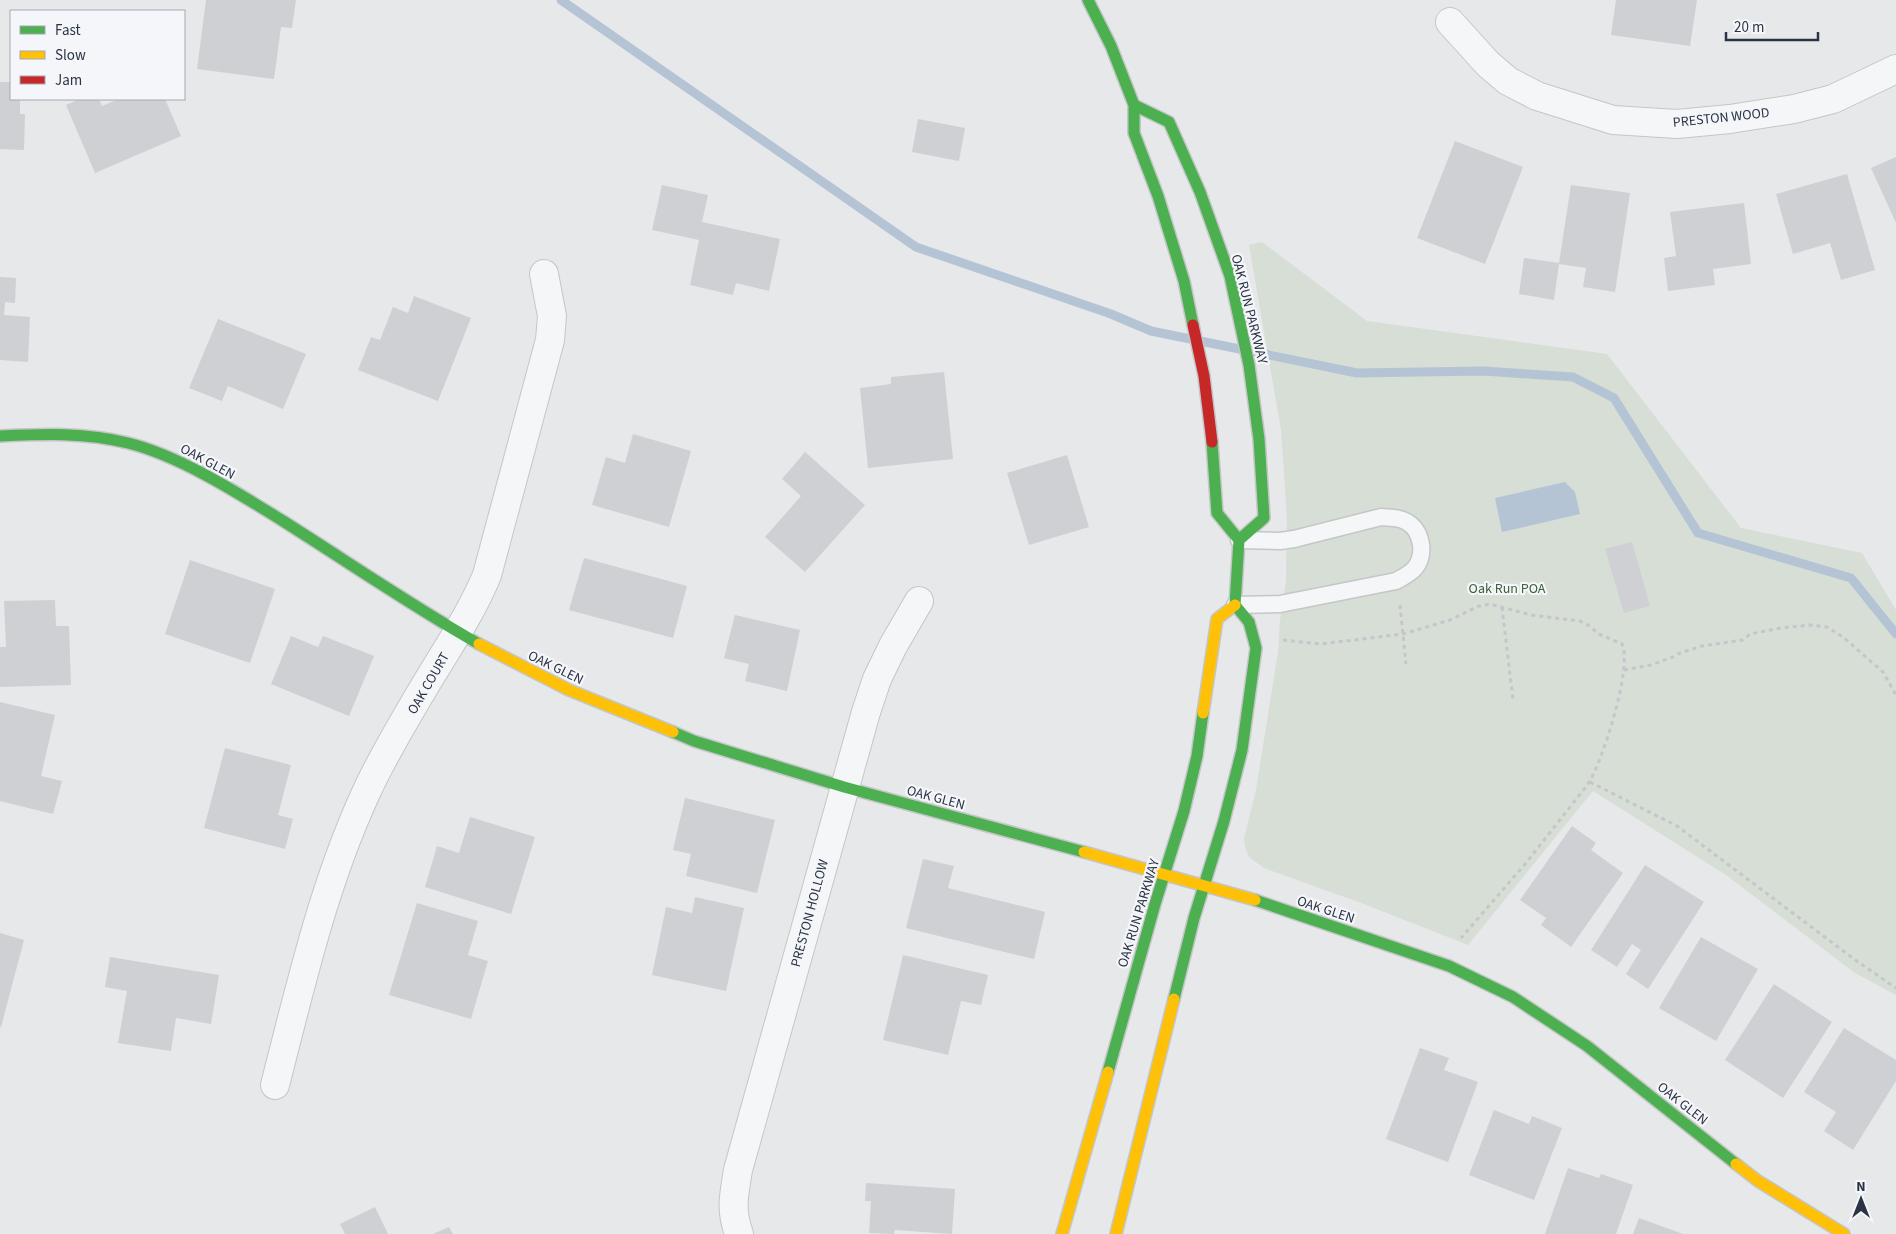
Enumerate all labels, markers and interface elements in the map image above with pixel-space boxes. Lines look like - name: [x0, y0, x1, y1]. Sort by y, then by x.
- legend: [10, 10, 185, 100]
- scale bar: [1726, 10, 1818, 42]
- text: 20 m: [1734, 17, 1764, 38]
- text: Fast: [55, 20, 81, 41]
- text: Slow: [55, 45, 86, 66]
- text: Jam: [55, 70, 82, 91]
- street label: PRESTON WOOD: [1672, 103, 1770, 133]
- street label: OAK RUN PARKWAY: [1226, 252, 1272, 367]
- street label: OAK GLEN: [177, 439, 239, 485]
- park label: Oak Run POA: [1469, 579, 1546, 599]
- street label: OAK GLEN: [524, 646, 587, 690]
- street label: OAK COURT: [403, 648, 455, 718]
- street label: OAK GLEN: [904, 781, 967, 815]
- street label: OAK RUN PARKWAY: [1113, 856, 1165, 970]
- street label: PRESTON HOLLOW: [786, 857, 834, 969]
- street label: OAK GLEN: [1294, 891, 1357, 929]
- street label: OAK GLEN: [1653, 1078, 1712, 1130]
- north arrow: [1836, 1174, 1886, 1224]
- text: N: [1856, 1177, 1866, 1197]

